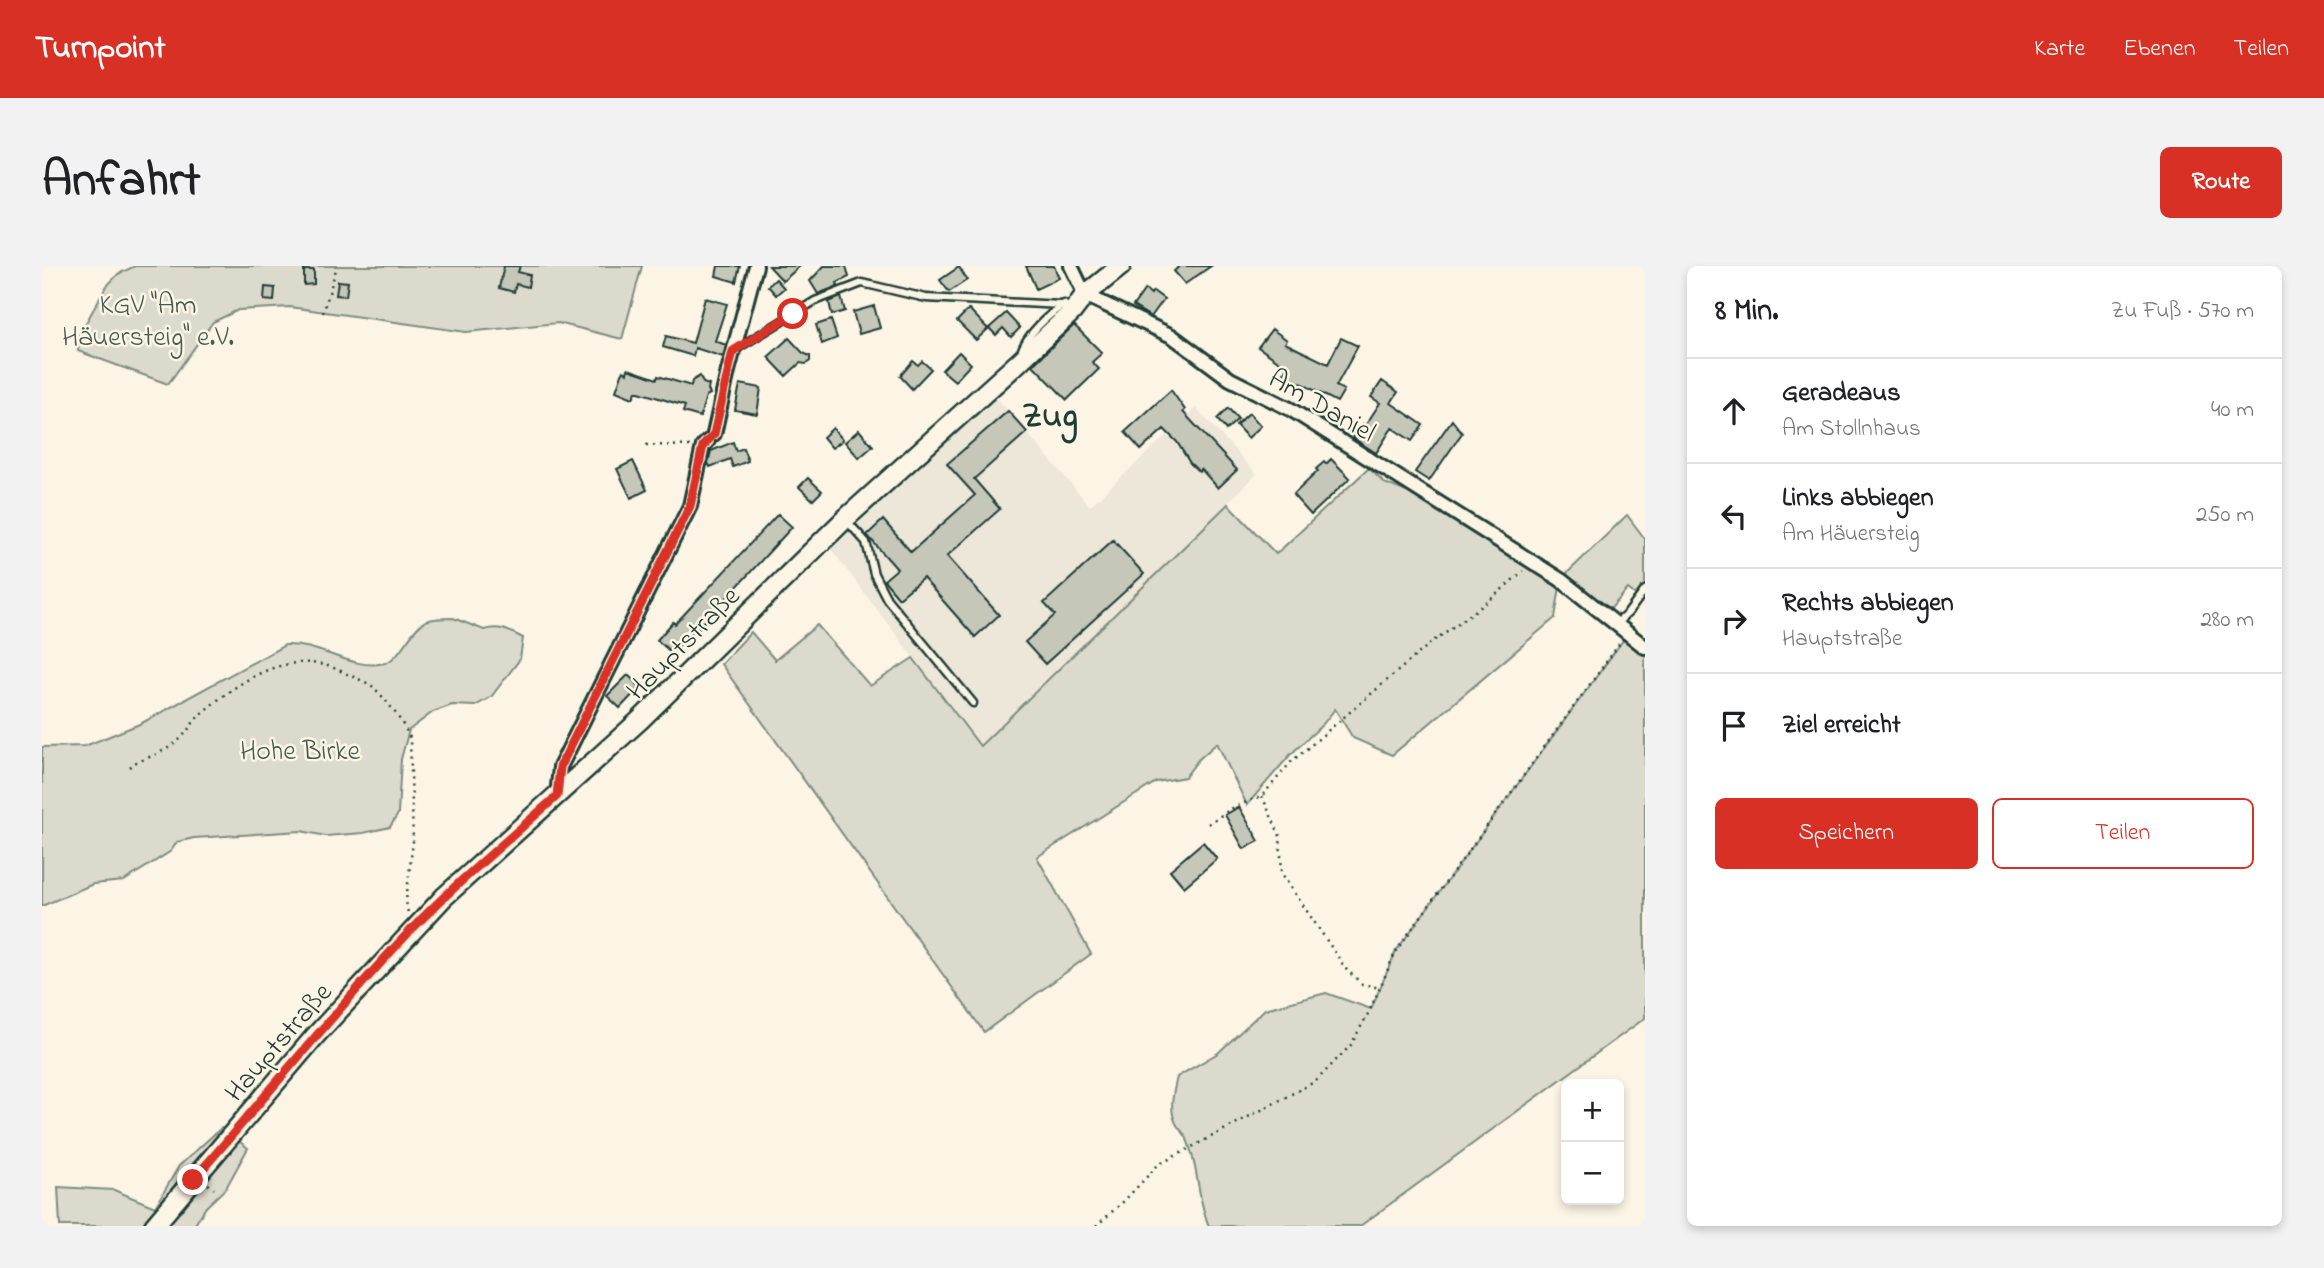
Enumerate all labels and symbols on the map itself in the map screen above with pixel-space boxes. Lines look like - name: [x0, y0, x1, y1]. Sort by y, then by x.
- park label: KGV "Am Häuersteig" e.V.: [62, 286, 234, 359]
- route start: [777, 298, 808, 329]
- street label: Am Daniel: [1260, 360, 1382, 454]
- district label: Zug: [1022, 392, 1078, 444]
- street label: Hauptstraße: [618, 578, 751, 711]
- park label: Hohe Birke: [240, 732, 361, 773]
- street label: Hauptstraße: [216, 974, 344, 1112]
- route end: [177, 1164, 208, 1195]

